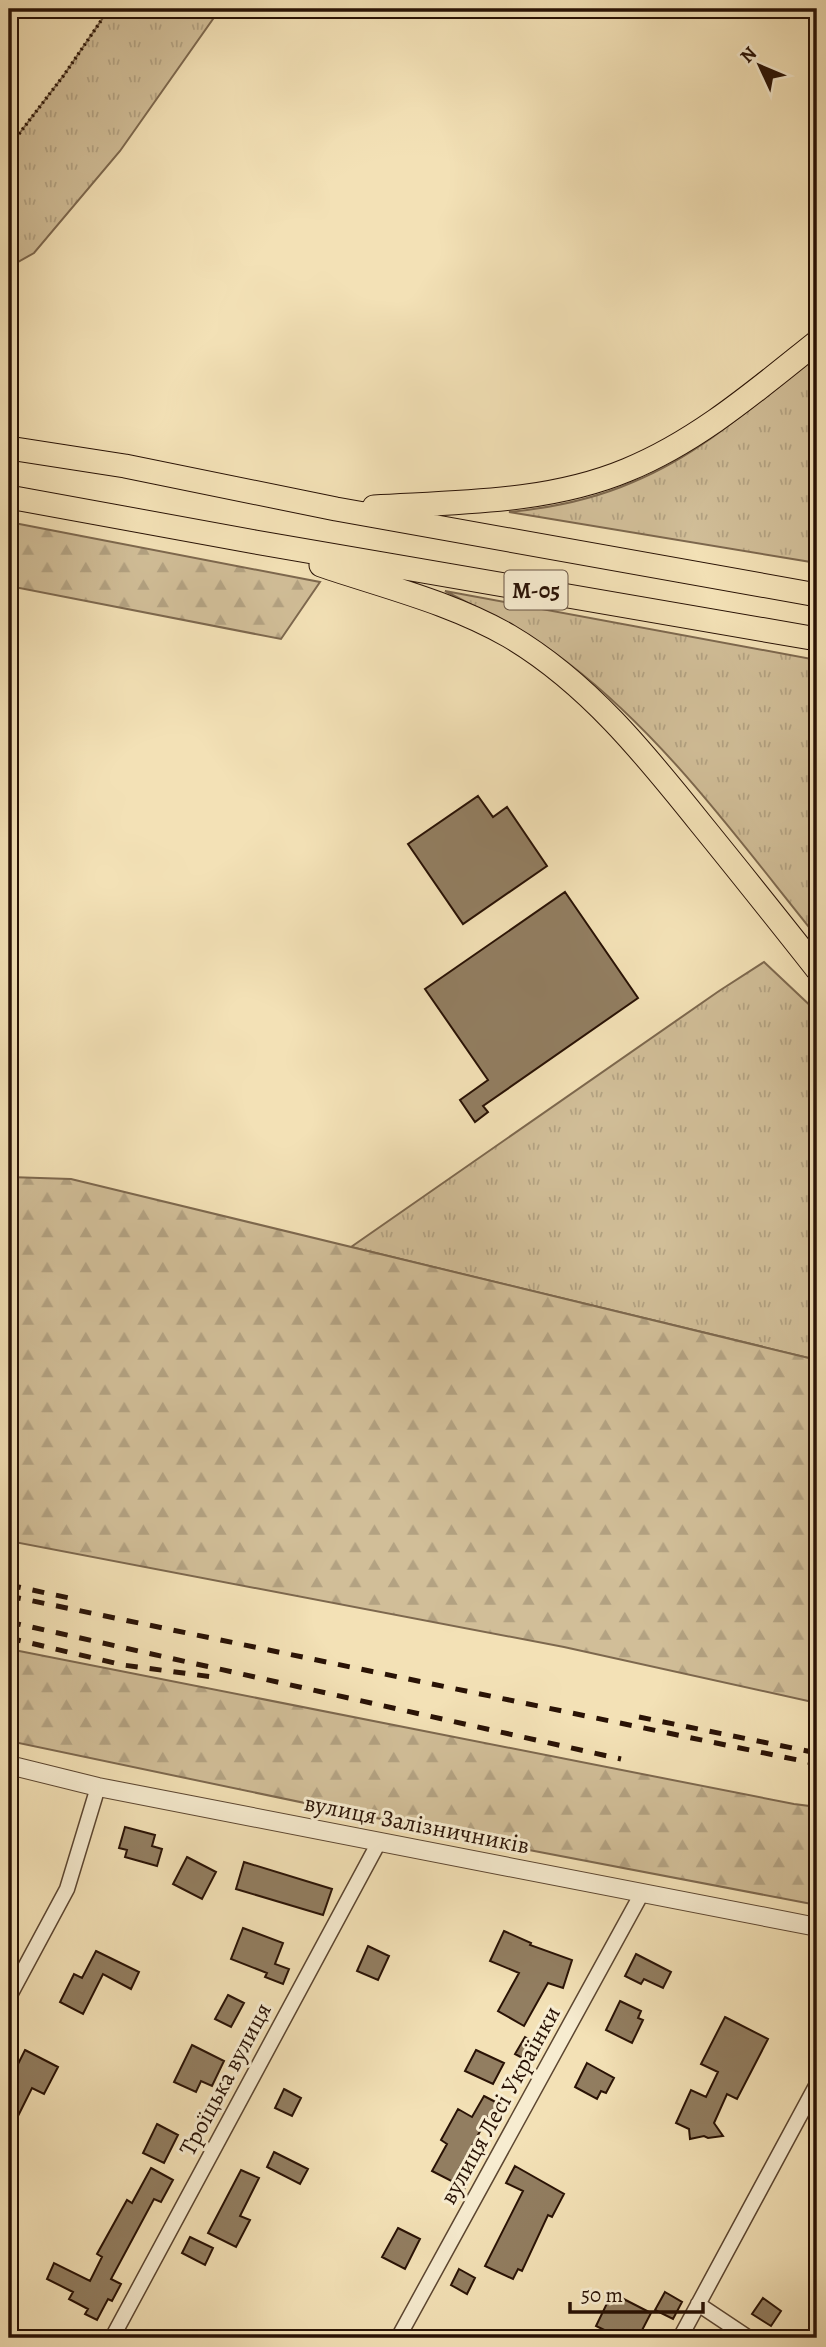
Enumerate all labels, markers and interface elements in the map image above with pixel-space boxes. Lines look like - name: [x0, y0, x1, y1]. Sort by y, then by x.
- north arrow: [724, 32, 794, 102]
- text: N: [734, 41, 763, 69]
- road number: М-05: [504, 570, 568, 610]
- street label: вулиця Залізничників: [302, 1786, 532, 1862]
- street label: Троїцька вулиця: [171, 1997, 279, 2161]
- street label: вулиця Лесі Українки: [432, 2000, 568, 2210]
- scale bar: [570, 2270, 704, 2314]
- text: 50 m: [581, 2281, 623, 2309]

